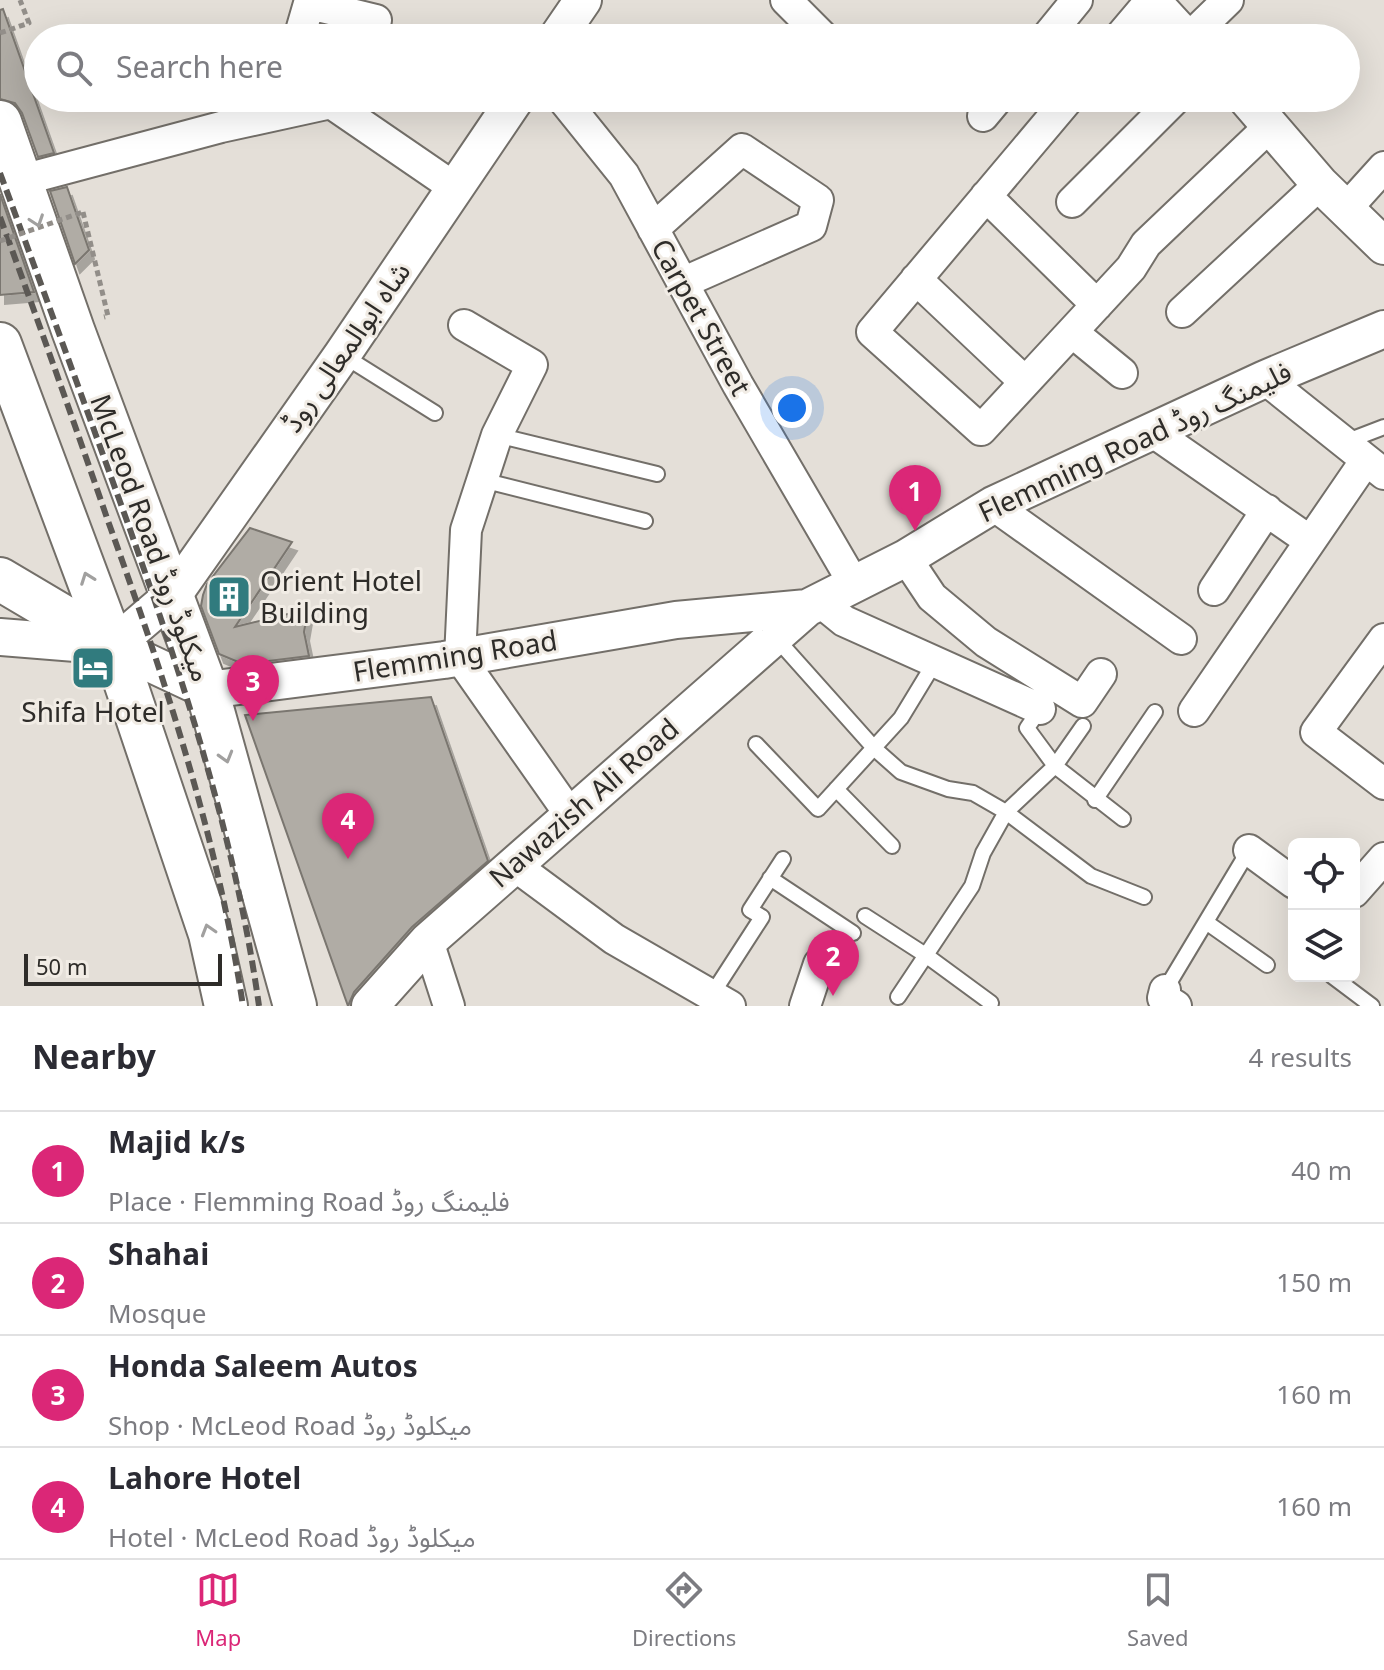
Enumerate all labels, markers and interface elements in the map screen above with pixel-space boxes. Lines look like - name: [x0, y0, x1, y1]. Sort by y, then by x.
- search box: [24, 24, 1360, 112]
- text: Search here: [116, 37, 283, 100]
- icon: search: [52, 46, 96, 90]
- one-way arrow: [27, 214, 43, 228]
- street label: Carpet Street: [632, 228, 768, 408]
- street label: شاہ ابوالمعالی روڈ: [266, 249, 429, 447]
- street label: Flemming Road فلیمنگ روڈ: [968, 344, 1303, 542]
- street label: McLeod Road میکلوڈ روڈ: [70, 386, 229, 691]
- your location: [772, 388, 812, 428]
- pin: 1: [889, 465, 941, 531]
- place label: Orient Hotel Building: [260, 553, 422, 644]
- one-way arrow: [81, 572, 97, 586]
- building icon: Orient Hotel Building: [205, 573, 253, 621]
- street label: Flemming Road: [349, 612, 562, 703]
- hotel icon: Shifa Hotel: [69, 644, 117, 692]
- pin: 3: [227, 655, 279, 721]
- place label: Shifa Hotel: [21, 684, 165, 743]
- street label: Nawazish Ali Road: [475, 703, 695, 905]
- one-way arrow: [216, 749, 233, 763]
- pin: 4: [322, 793, 374, 859]
- map controls: [1288, 838, 1360, 982]
- button: locate: [1288, 838, 1360, 910]
- button: layers: [1288, 910, 1360, 982]
- one-way arrow: [201, 924, 217, 937]
- pin: 2: [807, 930, 859, 996]
- text: 50 m: [36, 945, 87, 991]
- scale bar: [24, 950, 222, 986]
- text: Nearby: [32, 1022, 156, 1094]
- text: 4 results: [1248, 1031, 1352, 1086]
- text: Majid k/s: [108, 1112, 245, 1175]
- text: 40 m: [1291, 1144, 1352, 1199]
- text: 1: [51, 1145, 65, 1200]
- text: Place · Flemming Road فلیمنگ روڈ: [108, 1175, 510, 1230]
- text: Shahai: [108, 1224, 209, 1287]
- text: 150 m: [1276, 1256, 1352, 1311]
- text: 2: [51, 1257, 65, 1312]
- text: Mosque: [108, 1287, 207, 1342]
- text: Honda Saleem Autos: [108, 1336, 418, 1399]
- text: 160 m: [1276, 1368, 1352, 1423]
- text: 3: [51, 1369, 65, 1424]
- text: Shop · McLeod Road میکلوڈ روڈ: [108, 1399, 472, 1454]
- text: Lahore Hotel: [108, 1448, 301, 1511]
- text: 160 m: [1276, 1480, 1352, 1535]
- text: 4: [51, 1481, 65, 1536]
- text: Hotel · McLeod Road میکلوڈ روڈ: [108, 1511, 476, 1566]
- tab: Map: [195, 1568, 241, 1662]
- tab: Directions: [632, 1568, 736, 1662]
- tab: Saved: [1127, 1568, 1189, 1662]

